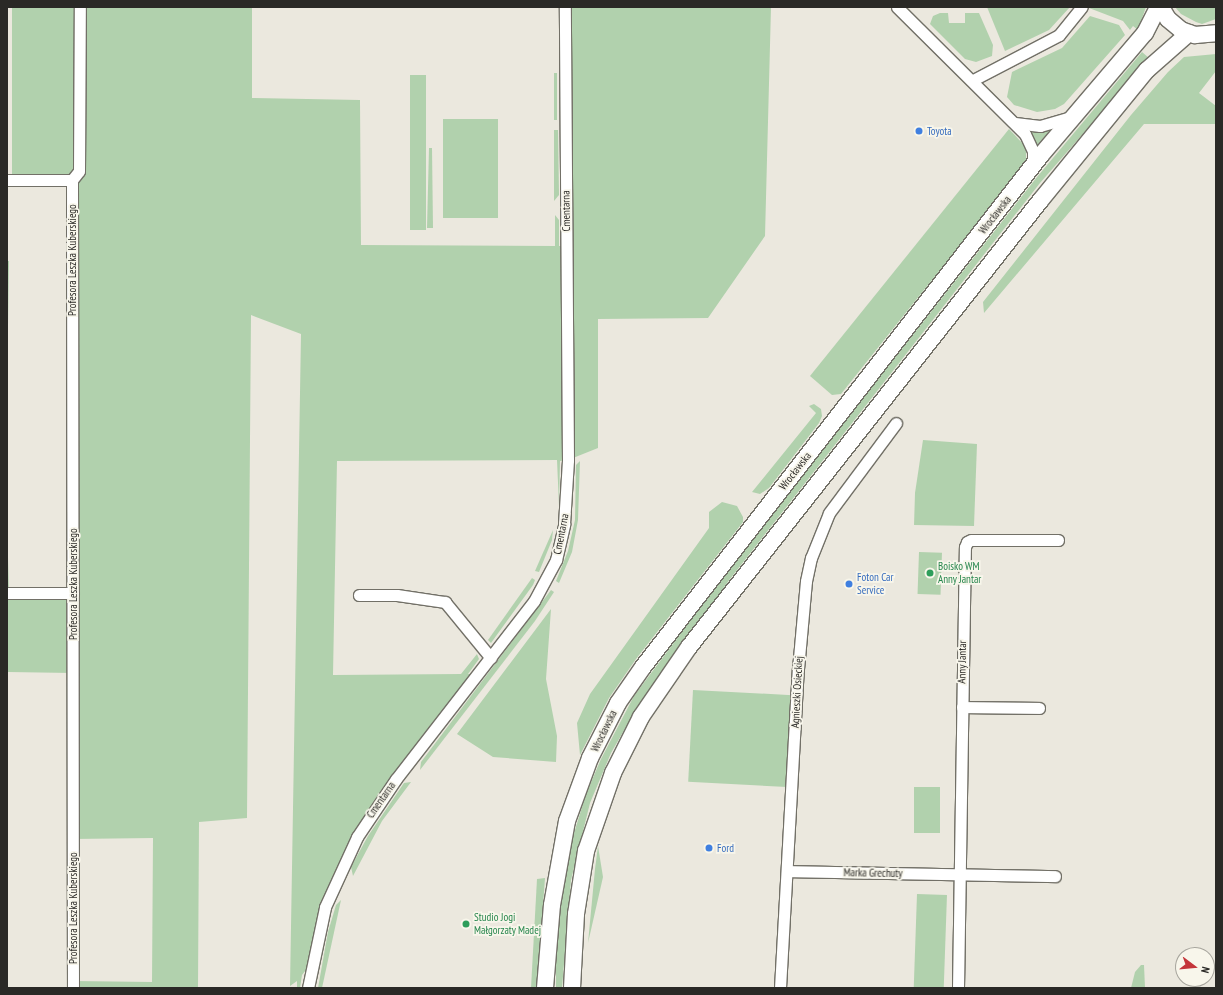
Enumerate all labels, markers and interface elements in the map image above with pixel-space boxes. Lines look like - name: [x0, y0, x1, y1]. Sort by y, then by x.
- place label: Toyota: [927, 124, 952, 138]
- marker: Toyota: [914, 126, 924, 136]
- street label: Cmentarna: [559, 190, 573, 232]
- street label: Wrocławska: [976, 193, 1014, 237]
- street label: Profesora Leszka Kuberskiego: [65, 204, 79, 316]
- street label: Wrocławska: [776, 449, 814, 493]
- street label: Cmentarna: [551, 513, 571, 555]
- street label: Profesora Leszka Kuberskiego: [66, 528, 80, 640]
- place label: Boisko WM Anny Jantar: [938, 560, 982, 586]
- marker: Boisko WM Anny Jantar: [925, 568, 935, 578]
- place label: Foton Car Service: [857, 571, 893, 597]
- marker: Foton Car Service: [844, 579, 854, 589]
- street label: Anny Jantar: [955, 640, 969, 684]
- street label: Agnieszki Osieckiej: [789, 656, 805, 728]
- street label: Wrocławska: [588, 708, 620, 754]
- street label: Cmentarna: [364, 779, 398, 821]
- place label: Ford: [717, 841, 734, 855]
- marker: Ford: [704, 843, 714, 853]
- street label: Profesora Leszka Kuberskiego: [66, 852, 80, 964]
- street label: Marka Grechuty: [843, 866, 903, 880]
- place label: Studio Jogi Małgorzaty Madej: [474, 911, 541, 937]
- marker: Studio Jogi Małgorzaty Madej: [461, 919, 471, 929]
- north arrow: [1175, 947, 1215, 987]
- text: N: [1198, 965, 1213, 975]

